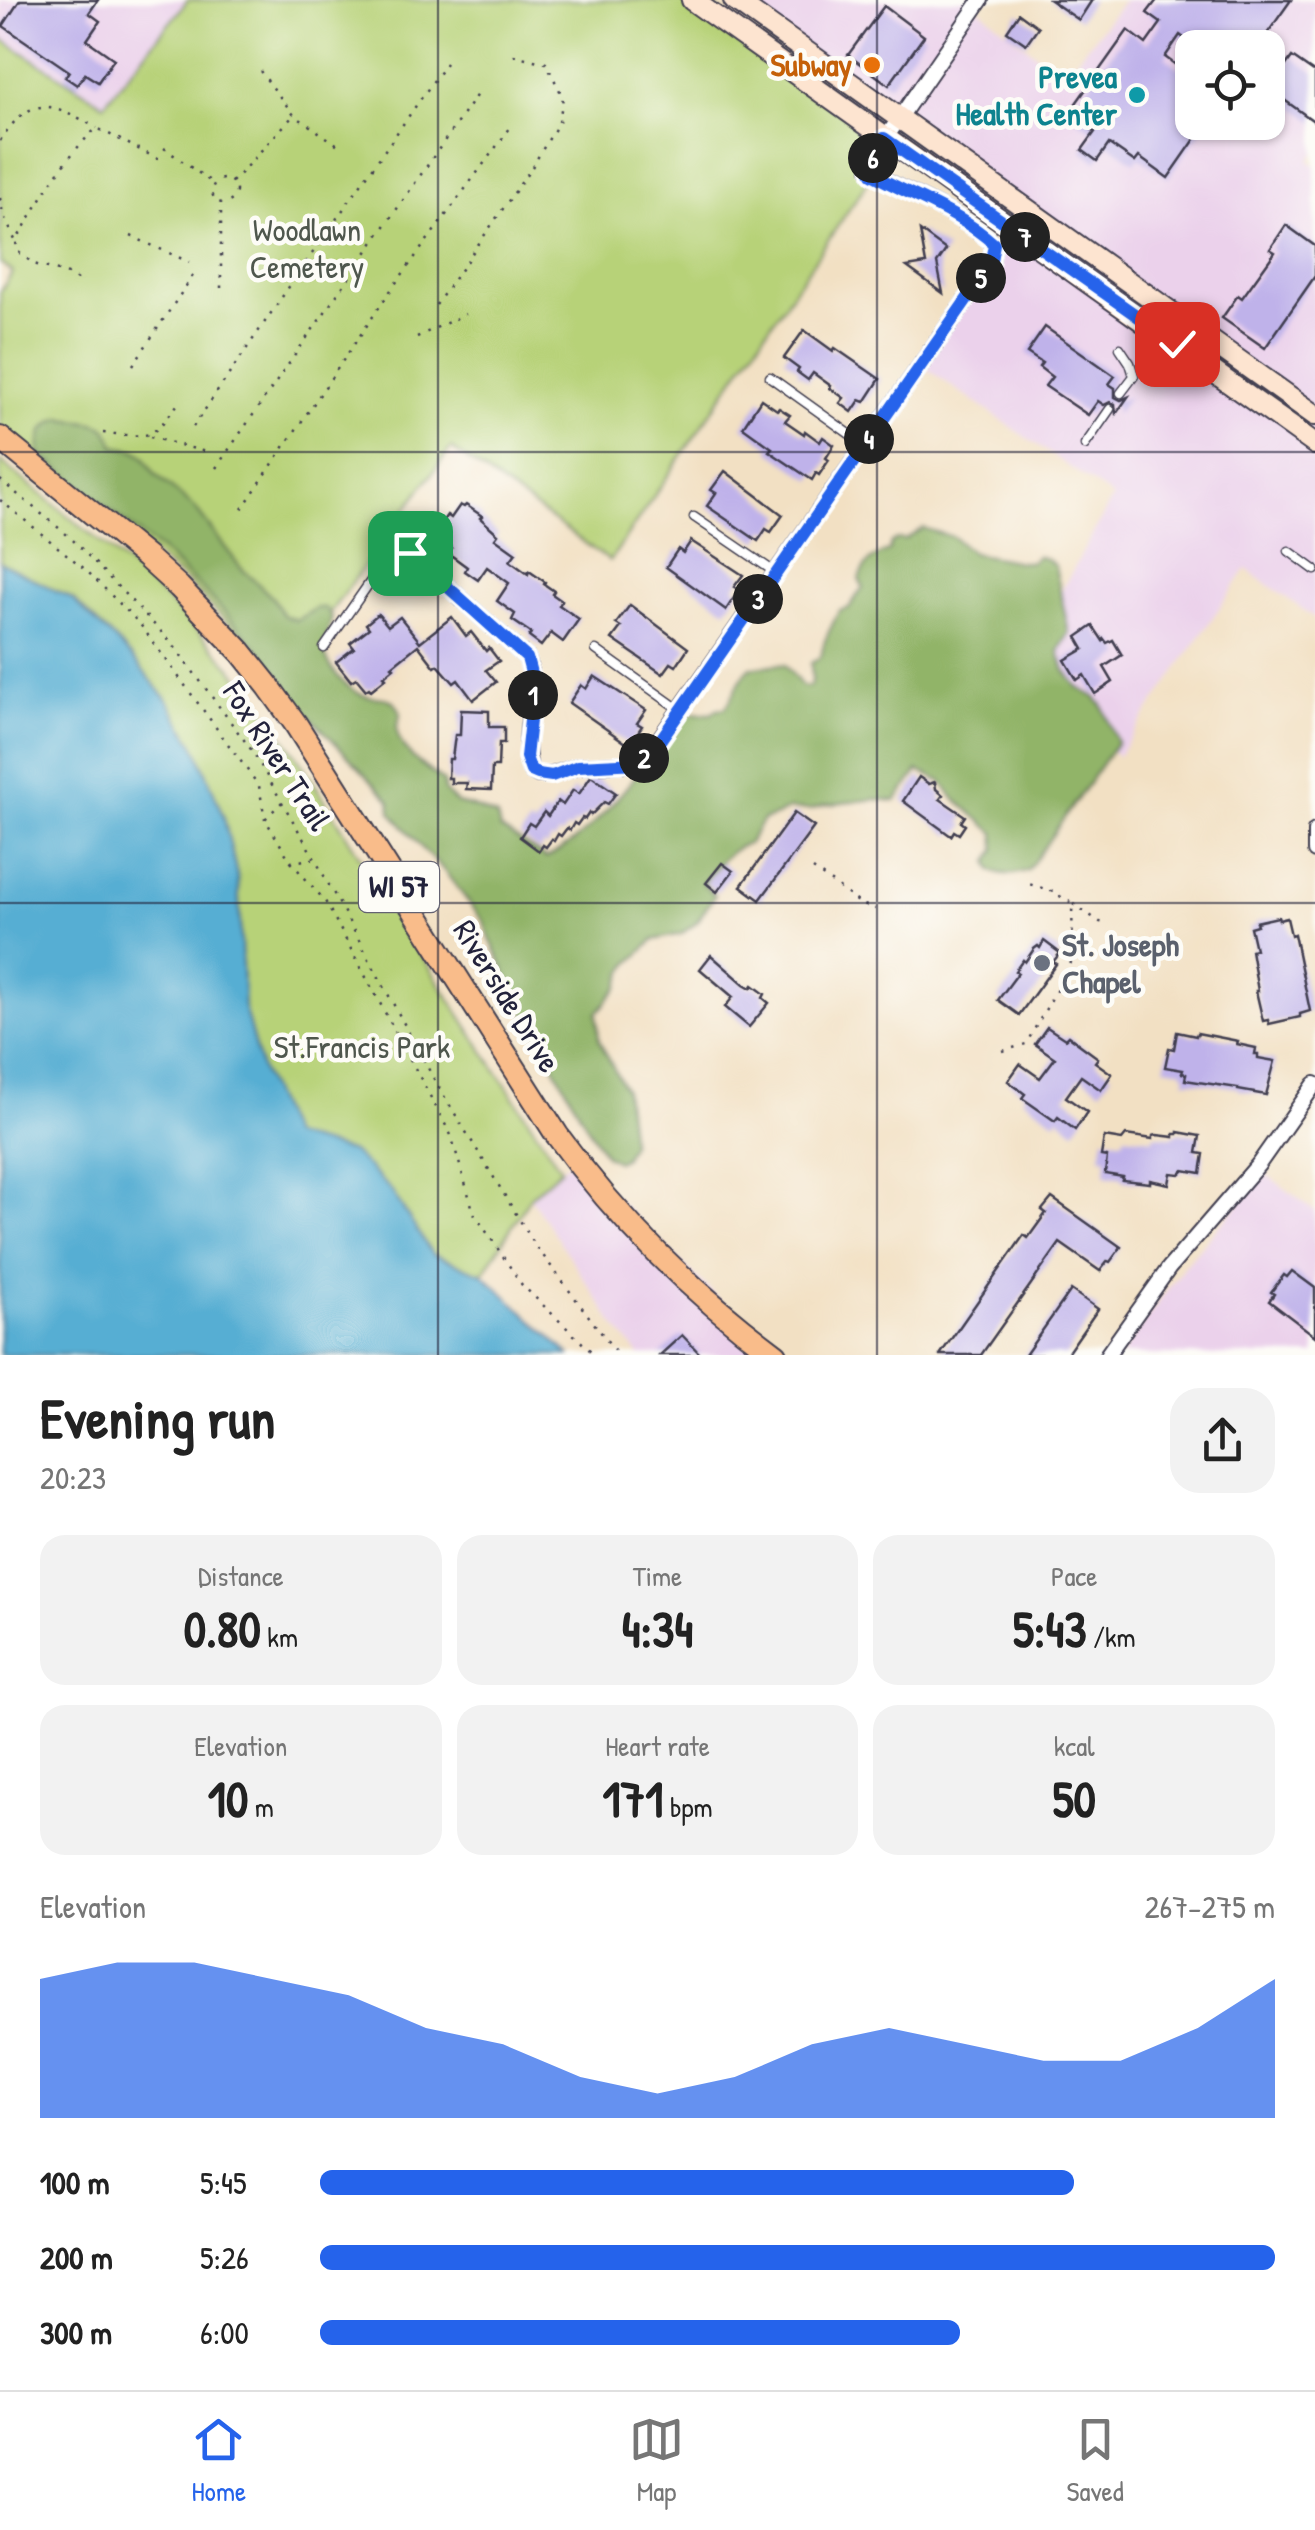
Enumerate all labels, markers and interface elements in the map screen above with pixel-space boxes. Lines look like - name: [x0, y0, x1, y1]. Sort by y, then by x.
- map controls: [1175, 30, 1285, 140]
- button: locate: [1175, 30, 1285, 140]
- place label: Subway: [770, 43, 852, 87]
- marker: Subway: [861, 54, 883, 76]
- place label: Prevea Health Center: [956, 55, 1118, 135]
- marker: Prevea Health Center: [1126, 84, 1148, 106]
- pin: 6: [848, 133, 898, 183]
- text: 6: [867, 139, 879, 177]
- park label: Woodlawn Cemetery: [250, 208, 364, 288]
- pin: 7: [1000, 212, 1050, 262]
- text: 7: [1018, 218, 1032, 256]
- pin: 5: [956, 253, 1006, 303]
- text: 5: [975, 259, 987, 297]
- pin: [1135, 302, 1220, 387]
- icon: check: [1150, 317, 1205, 372]
- pin: 4: [844, 414, 894, 464]
- text: 4: [864, 420, 874, 458]
- pin: [368, 511, 453, 596]
- icon: arrive: [383, 526, 438, 581]
- pin: 3: [733, 574, 783, 624]
- text: 3: [752, 580, 764, 618]
- pin: 1: [508, 670, 558, 720]
- street label: Fox River Trail: [213, 672, 342, 839]
- text: 1: [528, 676, 538, 714]
- pin: 2: [619, 733, 669, 783]
- text: 2: [637, 739, 651, 777]
- road number: WI 57: [359, 862, 439, 912]
- street label: Riverside Drive: [444, 911, 571, 1080]
- place label: St. Joseph Chapel: [1062, 923, 1179, 1004]
- marker: St. Joseph Chapel: [1031, 952, 1053, 974]
- park label: St.Francis Park: [274, 1025, 450, 1068]
- text: Evening run: [40, 1381, 275, 1455]
- button: share: [1170, 1388, 1275, 1493]
- text: 20:23: [40, 1456, 106, 1499]
- text: Distance: [198, 1557, 284, 1595]
- text: Time: [633, 1557, 682, 1595]
- text: Pace: [1051, 1557, 1097, 1595]
- text: 0.80: [184, 1595, 261, 1663]
- text: 4:34: [622, 1595, 693, 1663]
- text: 5:43: [1013, 1595, 1087, 1663]
- text: km: [261, 1618, 298, 1656]
- text: /km: [1087, 1618, 1136, 1656]
- text: Elevation: [194, 1727, 287, 1765]
- text: Heart rate: [605, 1727, 710, 1765]
- text: kcal: [1054, 1727, 1095, 1765]
- text: 10: [208, 1765, 248, 1833]
- text: 171: [602, 1765, 664, 1833]
- text: 50: [1052, 1765, 1096, 1833]
- text: m: [248, 1788, 274, 1826]
- text: bpm: [664, 1788, 713, 1826]
- text: Elevation: [40, 1885, 146, 1928]
- text: 267–275 m: [1145, 1885, 1275, 1928]
- text: 100 m: [40, 2161, 109, 2204]
- text: 5:45: [200, 2161, 247, 2204]
- text: 200 m: [40, 2236, 113, 2279]
- text: 5:26: [200, 2236, 249, 2279]
- text: 300 m: [40, 2311, 112, 2354]
- text: 6:00: [200, 2311, 249, 2354]
- tab: Home: [191, 2412, 246, 2510]
- tab: Map: [629, 2412, 684, 2510]
- tab: Saved: [1067, 2412, 1124, 2510]

